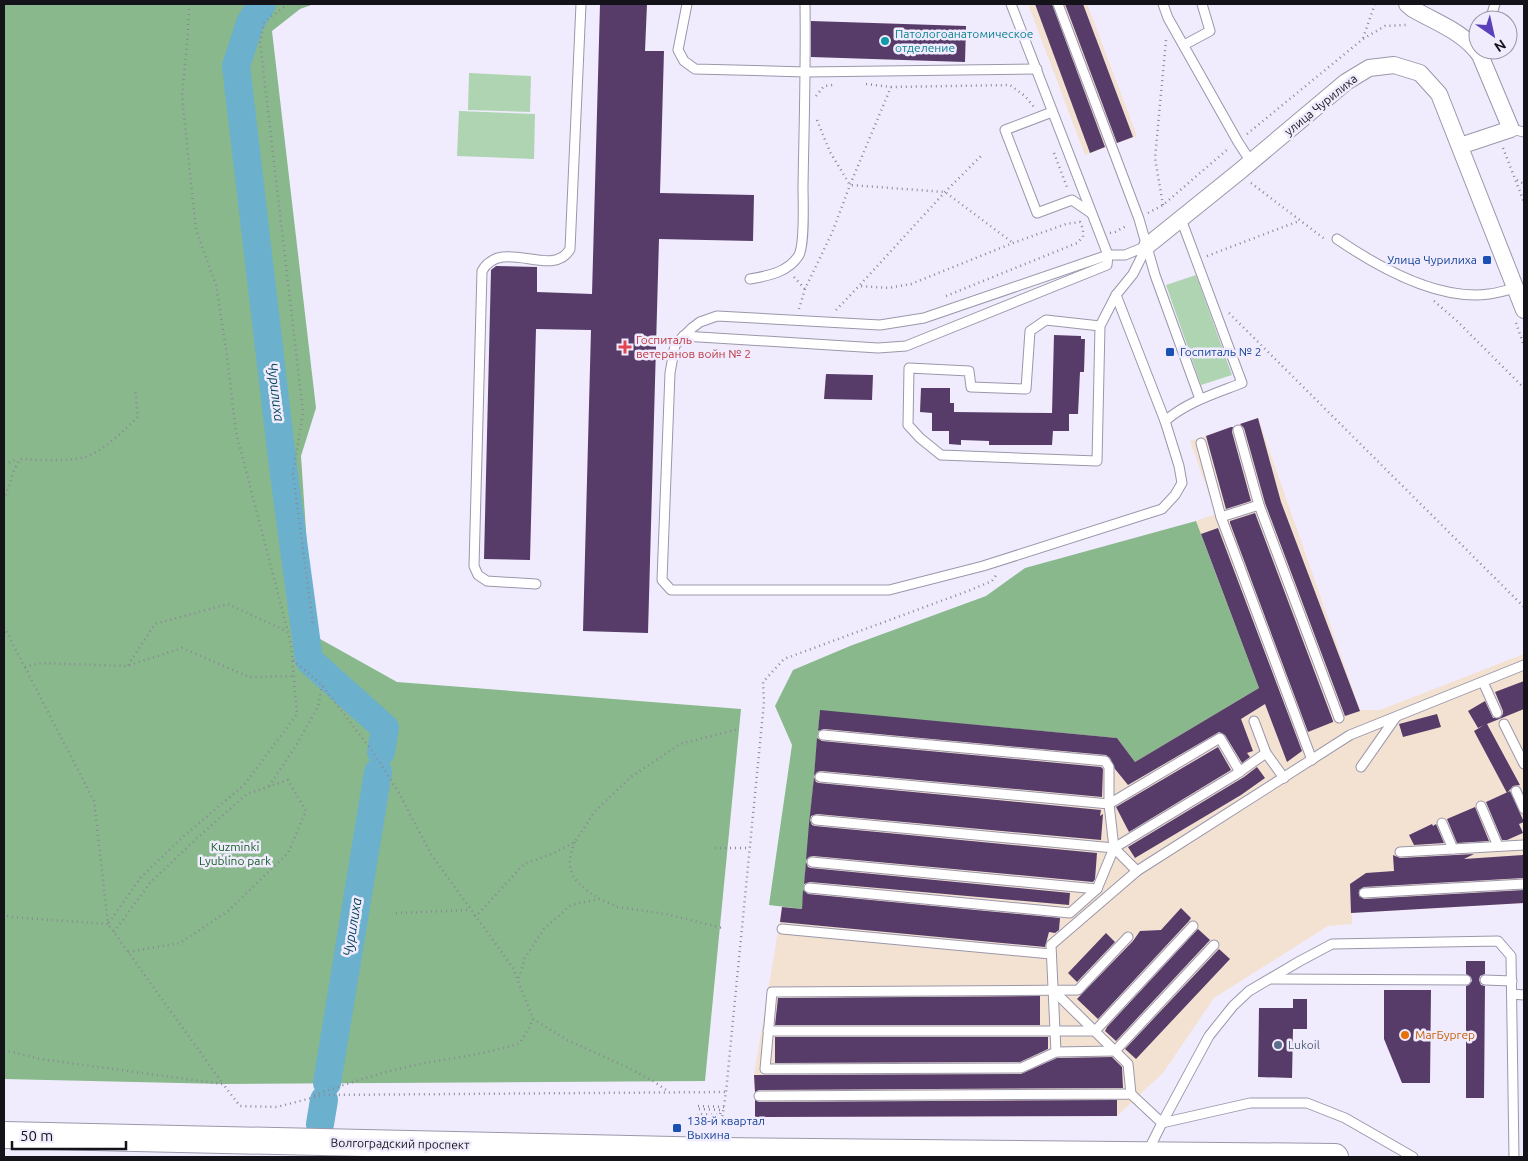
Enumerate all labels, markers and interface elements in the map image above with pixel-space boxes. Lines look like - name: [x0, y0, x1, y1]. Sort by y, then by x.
- north arrow: [1468, 10, 1518, 60]
- place label: Патологоанатомическое отделение: [895, 27, 1033, 54]
- marker: Патологоанатомическое отделение: [879, 35, 891, 47]
- text: N: [1491, 36, 1509, 55]
- street label: улица Чурилиха: [1282, 71, 1359, 138]
- place label: Улица Чурилиха: [1387, 253, 1477, 266]
- marker: Улица Чурилиха: [1481, 254, 1493, 266]
- place label: Госпиталь ветеранов войн № 2: [636, 333, 751, 360]
- marker: Госпиталь ветеранов войн № 2: [618, 340, 632, 354]
- place label: Госпиталь № 2: [1180, 345, 1262, 358]
- marker: Госпиталь № 2: [1164, 346, 1176, 358]
- water label: Чурилиха: [264, 362, 288, 423]
- park label: Kuzminki Lyublino park: [199, 840, 271, 867]
- water label: Чурилиха: [339, 896, 365, 957]
- place label: МагБургер: [1415, 1028, 1475, 1041]
- marker: МагБургер: [1399, 1029, 1411, 1041]
- place label: Lukoil: [1288, 1038, 1320, 1051]
- marker: Lukoil: [1272, 1039, 1284, 1051]
- place label: 138-й квартал Выхина: [687, 1114, 765, 1141]
- scale bar: [12, 1118, 126, 1150]
- marker: 138-й квартал Выхина: [671, 1122, 683, 1134]
- text: 50 m: [20, 1127, 53, 1144]
- street label: Волгоградский проспект: [330, 1136, 470, 1151]

